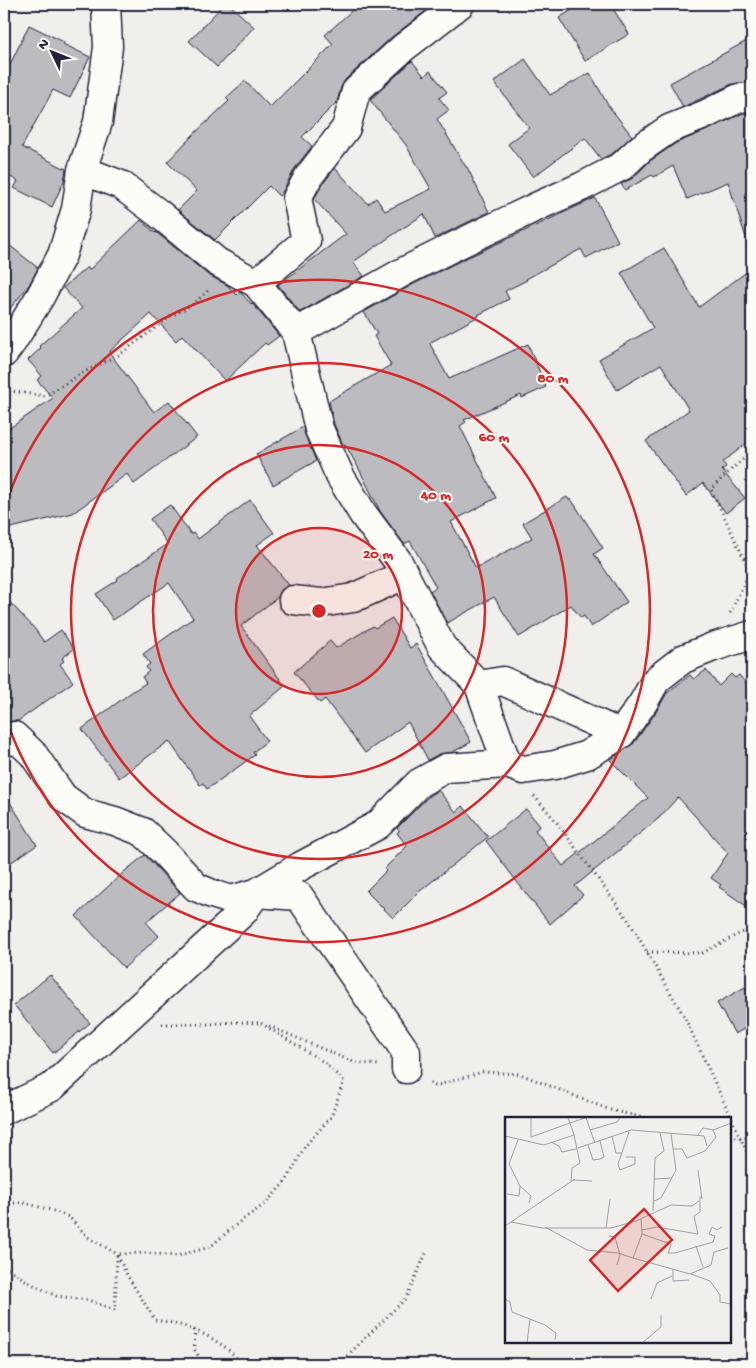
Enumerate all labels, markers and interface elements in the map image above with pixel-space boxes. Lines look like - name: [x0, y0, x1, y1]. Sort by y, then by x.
- north arrow: [28, 28, 78, 78]
- text: N: [35, 36, 54, 54]
- text: 80 m: [538, 370, 569, 388]
- text: 60 m: [479, 429, 510, 447]
- text: 40 m: [420, 487, 451, 505]
- text: 20 m: [363, 546, 393, 564]
- centre of rings: [310, 602, 328, 620]
- inset map: [505, 1117, 731, 1343]

